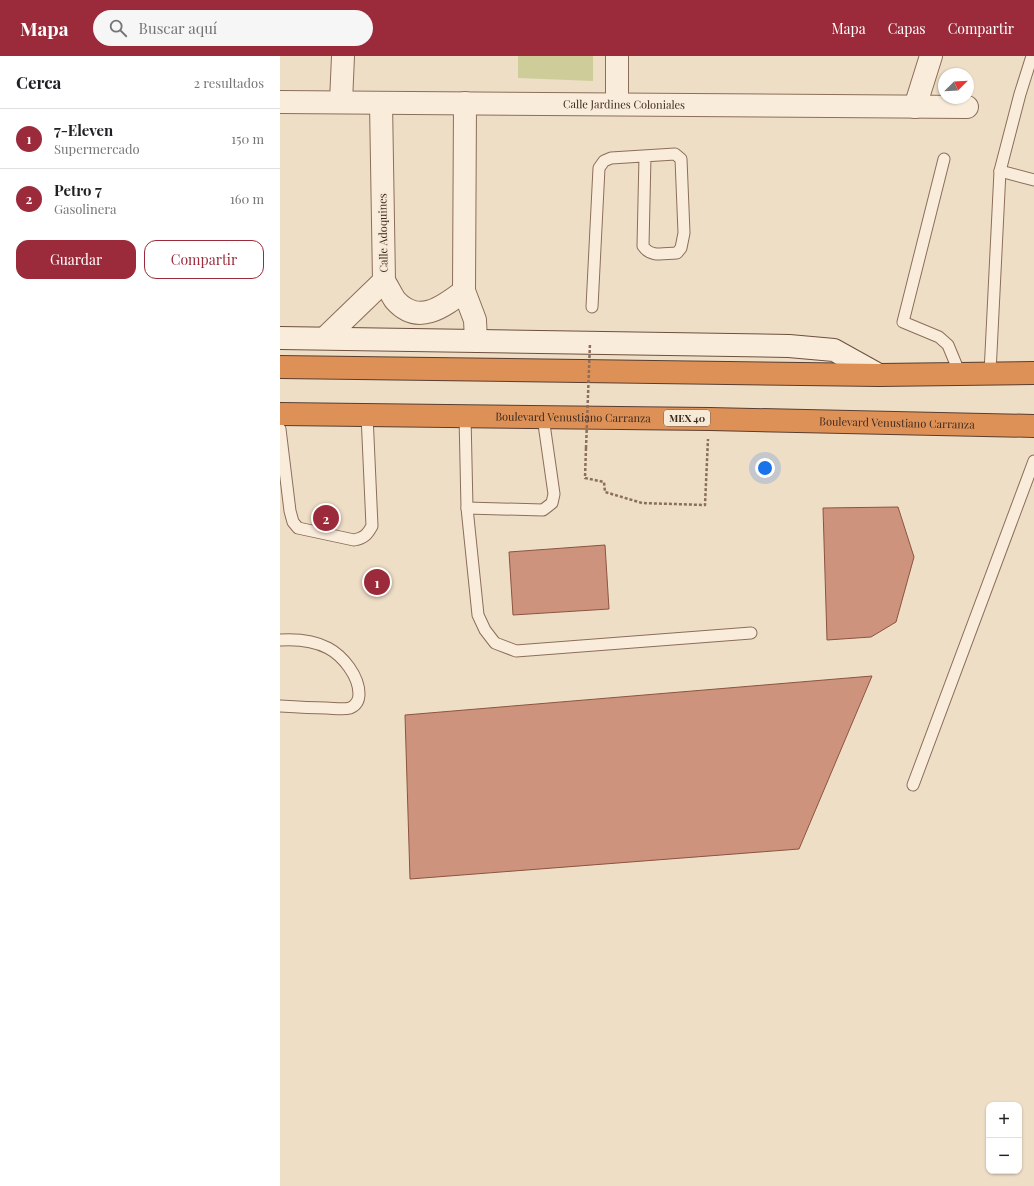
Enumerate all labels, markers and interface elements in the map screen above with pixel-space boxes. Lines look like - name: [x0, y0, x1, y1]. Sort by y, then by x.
- search box: [93, 10, 373, 46]
- text: Mapa: [20, 15, 69, 41]
- icon: search: [107, 17, 129, 39]
- text: Buscar aquí: [139, 18, 217, 38]
- text: Mapa: [831, 19, 866, 38]
- text: Capas: [888, 19, 926, 38]
- text: Compartir: [948, 19, 1014, 38]
- north arrow: [938, 68, 974, 104]
- text: Cerca: [16, 71, 61, 93]
- text: 2 resultados: [194, 74, 264, 91]
- street label: Calle Jardines Coloniales: [563, 96, 685, 112]
- text: 7-Eleven: [54, 120, 113, 140]
- text: 1: [27, 130, 31, 147]
- text: 150 m: [231, 130, 264, 147]
- text: Supermercado: [54, 140, 140, 157]
- text: Petro 7: [54, 180, 102, 200]
- text: 2: [26, 190, 32, 207]
- text: 160 m: [230, 190, 264, 207]
- street label: Calle Adoquines: [374, 193, 391, 273]
- text: Gasolinera: [54, 200, 116, 217]
- button: Guardar: [16, 240, 136, 279]
- button: Compartir: [144, 240, 264, 279]
- street label: Boulevard Venustiano Carranza: [495, 409, 651, 425]
- road number: MEX 40: [664, 410, 710, 426]
- street label: Boulevard Venustiano Carranza: [819, 413, 975, 432]
- your location: [755, 458, 775, 478]
- pin: 2: [313, 503, 339, 533]
- pin: 1: [364, 567, 390, 597]
- map controls: [986, 1102, 1022, 1174]
- button: +: [986, 1102, 1022, 1138]
- button: −: [986, 1138, 1022, 1174]

